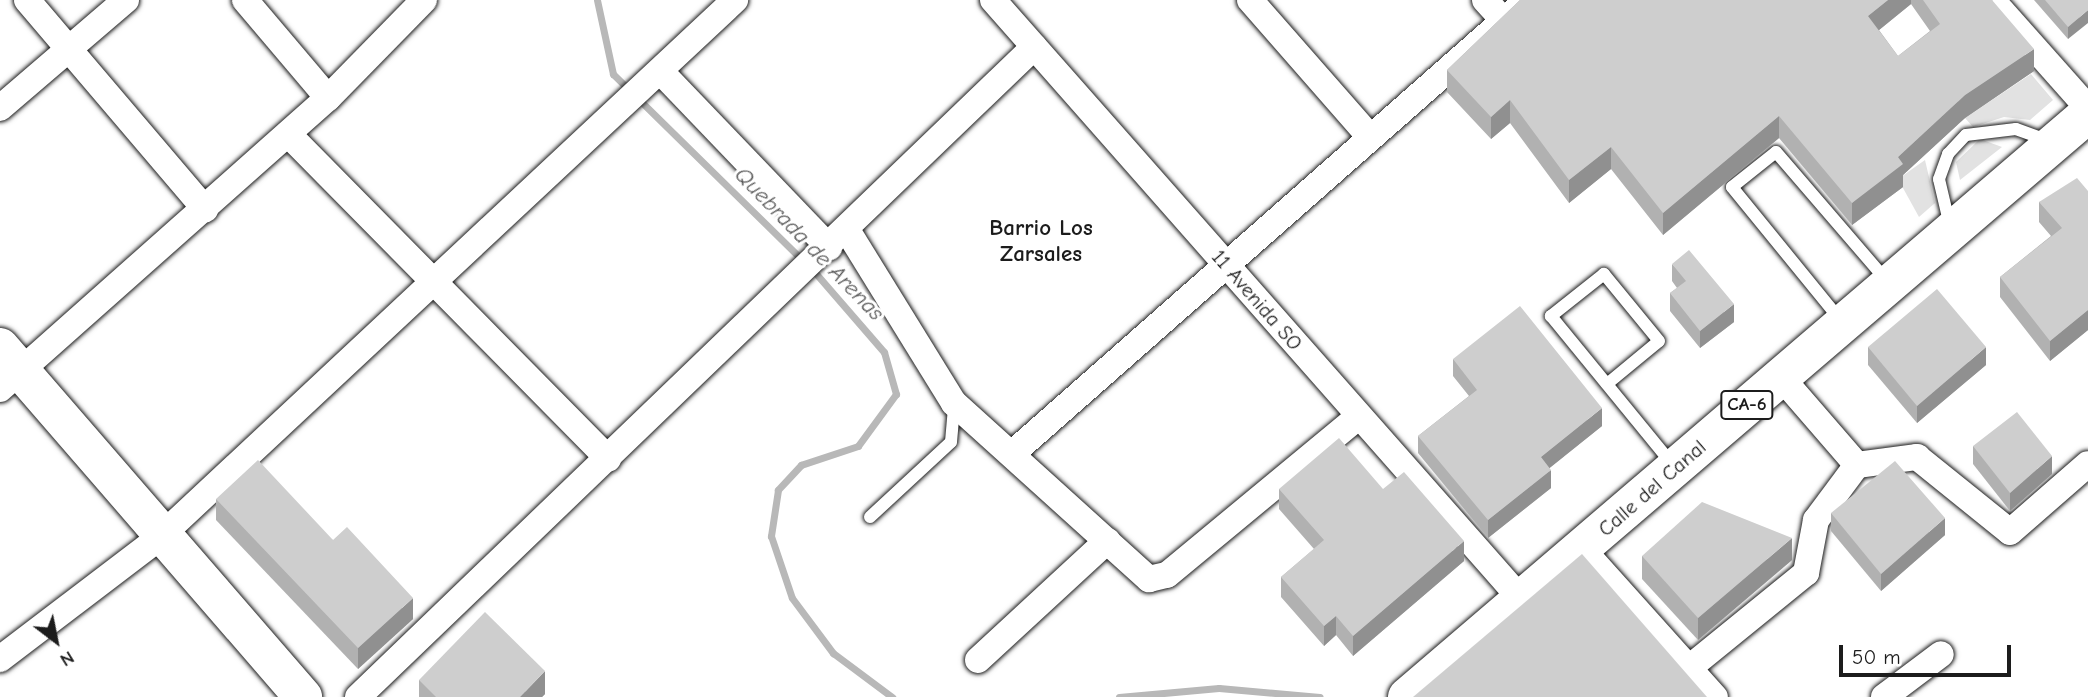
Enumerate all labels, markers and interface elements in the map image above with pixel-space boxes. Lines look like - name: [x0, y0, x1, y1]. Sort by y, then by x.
- water label: Quebrada de Arenas: [728, 161, 890, 327]
- district label: Barrio Los Zarsales: [989, 214, 1093, 268]
- street label: 11 Avenida SO: [1206, 244, 1308, 356]
- road number: CA-6: [1719, 390, 1775, 420]
- street label: Calle del Canal: [1593, 434, 1711, 542]
- north arrow: [21, 606, 91, 676]
- scale bar: [1843, 630, 2014, 674]
- text: 50 m: [1852, 645, 1901, 669]
- text: N: [56, 646, 78, 671]

